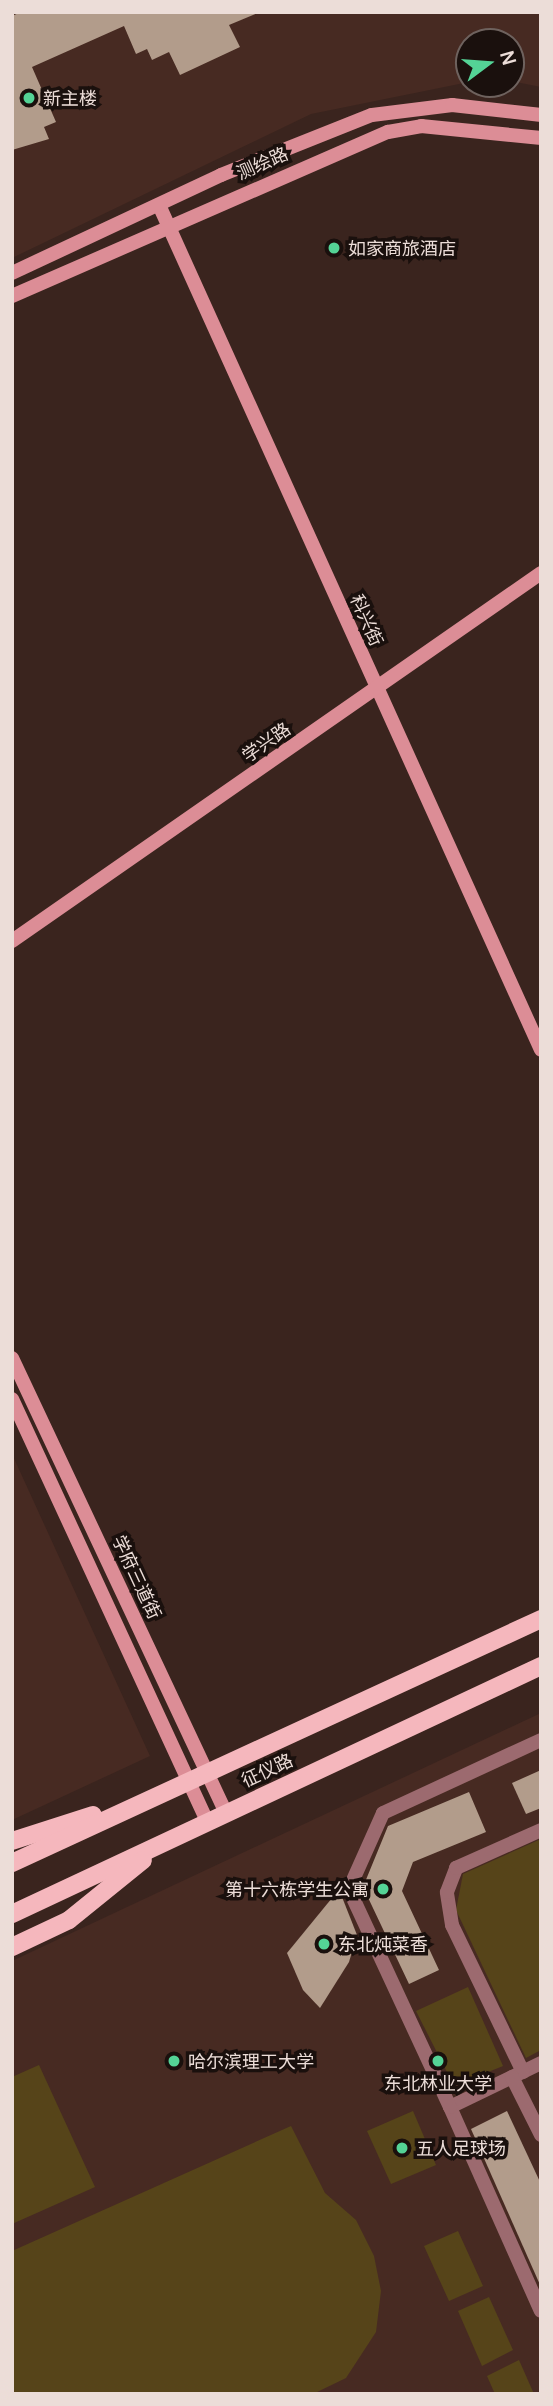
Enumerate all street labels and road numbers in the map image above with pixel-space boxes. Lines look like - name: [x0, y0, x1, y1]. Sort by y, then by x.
- street label: 测绘路: [233, 142, 291, 184]
- street label: 科兴街: [346, 591, 388, 649]
- street label: 学兴路: [238, 718, 294, 766]
- street label: 学府三道街: [108, 1532, 166, 1622]
- street label: 征仪路: [238, 1749, 296, 1791]

